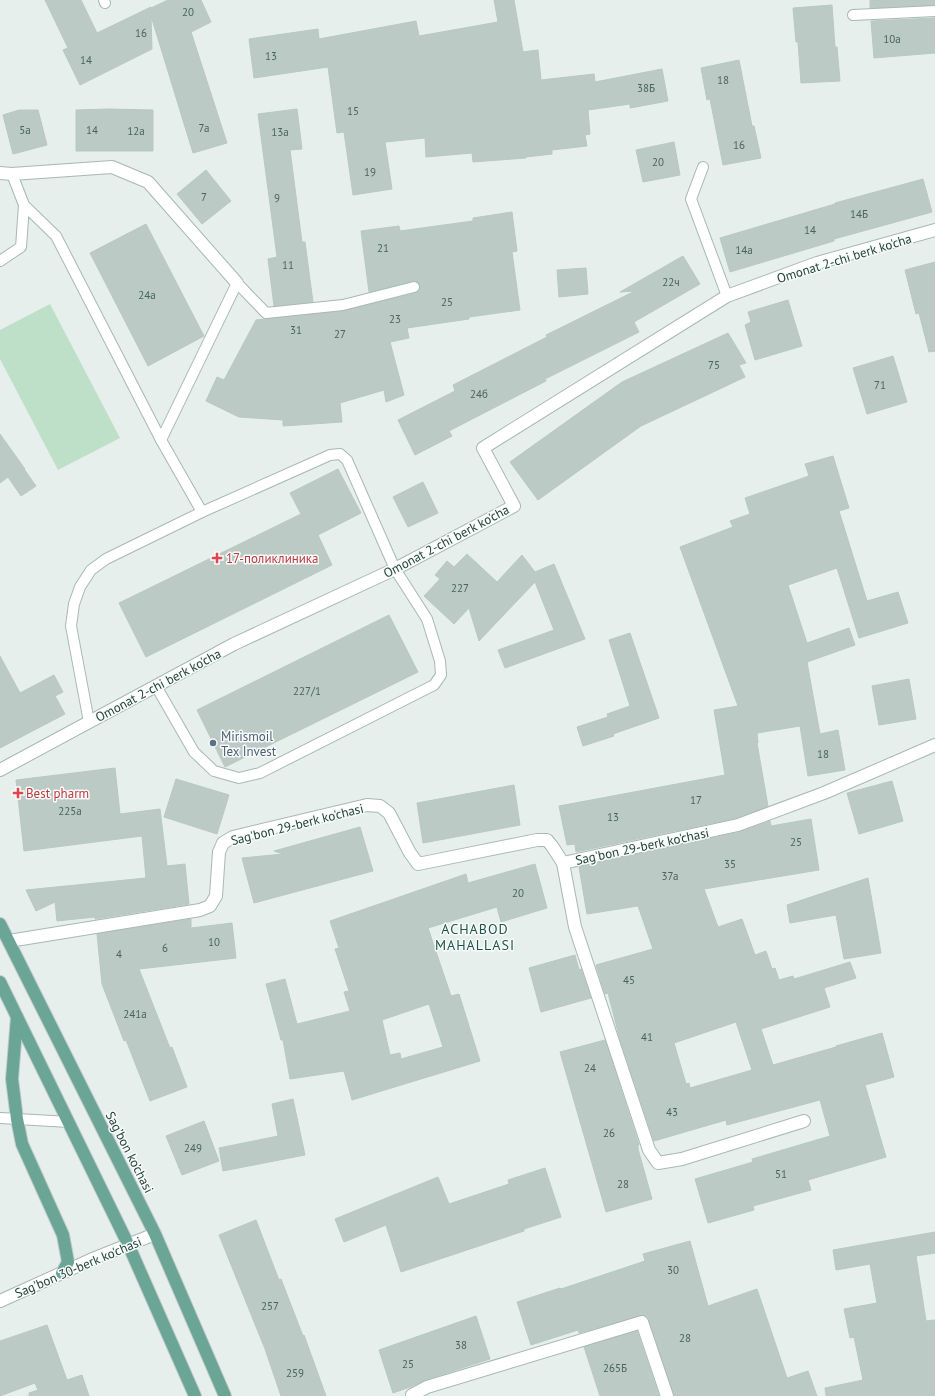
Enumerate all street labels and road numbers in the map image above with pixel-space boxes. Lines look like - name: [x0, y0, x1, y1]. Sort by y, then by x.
- street label: Omonat 2-chi berk ko'cha: [775, 230, 914, 287]
- street label: Omonat 2-chi berk ko'cha: [380, 501, 512, 582]
- street label: Omonat 2-chi berk ko'cha: [92, 645, 224, 726]
- street label: Sag'bon 29-berk ko'chasi: [229, 800, 365, 849]
- street label: Sag'bon 29-berk ko'chasi: [574, 824, 710, 869]
- street label: Sag’bon ko’chasi: [102, 1109, 157, 1196]
- street label: Sag'bon 30-berk ko'chasi: [12, 1233, 144, 1302]

